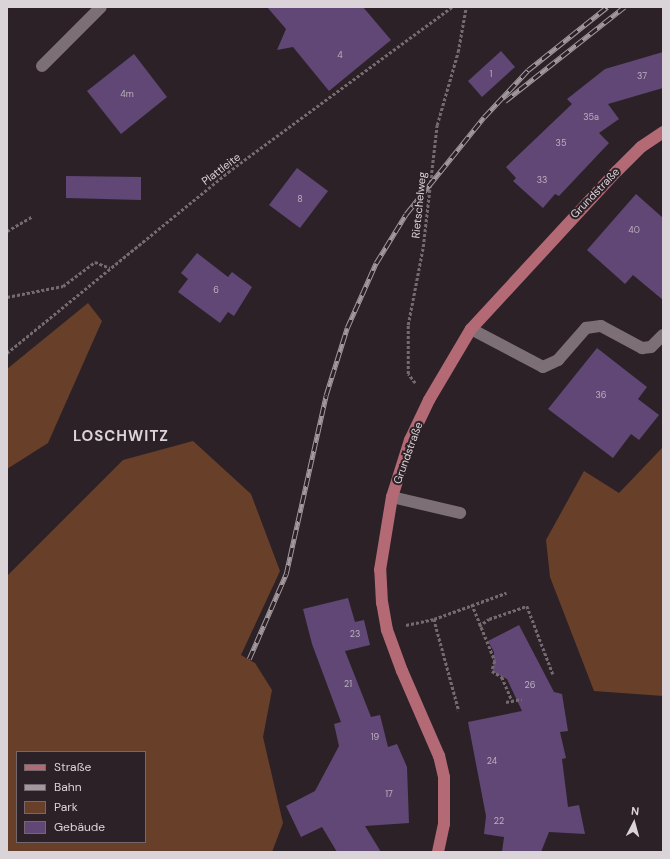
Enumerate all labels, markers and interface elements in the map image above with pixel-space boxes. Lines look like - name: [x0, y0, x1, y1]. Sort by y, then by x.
- house number: 4: [337, 50, 343, 60]
- house number: 1: [490, 69, 492, 79]
- house number: 37: [637, 71, 647, 81]
- house number: 4m: [120, 89, 134, 99]
- house number: 35a: [583, 112, 599, 122]
- house number: 35: [556, 138, 566, 148]
- street label: Plattleite: [199, 150, 243, 188]
- street label: Grundstraße: [568, 165, 622, 221]
- street label: Rietschelweg: [409, 171, 429, 239]
- house number: 33: [537, 175, 547, 185]
- house number: 8: [297, 194, 303, 204]
- house number: 40: [628, 225, 640, 235]
- house number: 6: [213, 285, 219, 295]
- house number: 36: [596, 390, 606, 400]
- street label: Grundstraße: [391, 420, 425, 486]
- district label: LOSCHWITZ: [73, 428, 169, 446]
- house number: 23: [350, 629, 360, 639]
- house number: 21: [344, 679, 352, 689]
- house number: 26: [525, 680, 535, 690]
- house number: 19: [371, 732, 379, 742]
- legend: [16, 751, 146, 843]
- house number: 24: [487, 756, 497, 766]
- text: Straße: [54, 759, 91, 775]
- text: Bahn: [54, 779, 82, 795]
- house number: 17: [385, 789, 393, 799]
- text: Park: [54, 799, 78, 815]
- north arrow: [614, 803, 654, 843]
- text: N: [631, 804, 640, 818]
- house number: 22: [494, 816, 504, 826]
- text: Gebäude: [54, 819, 105, 835]

